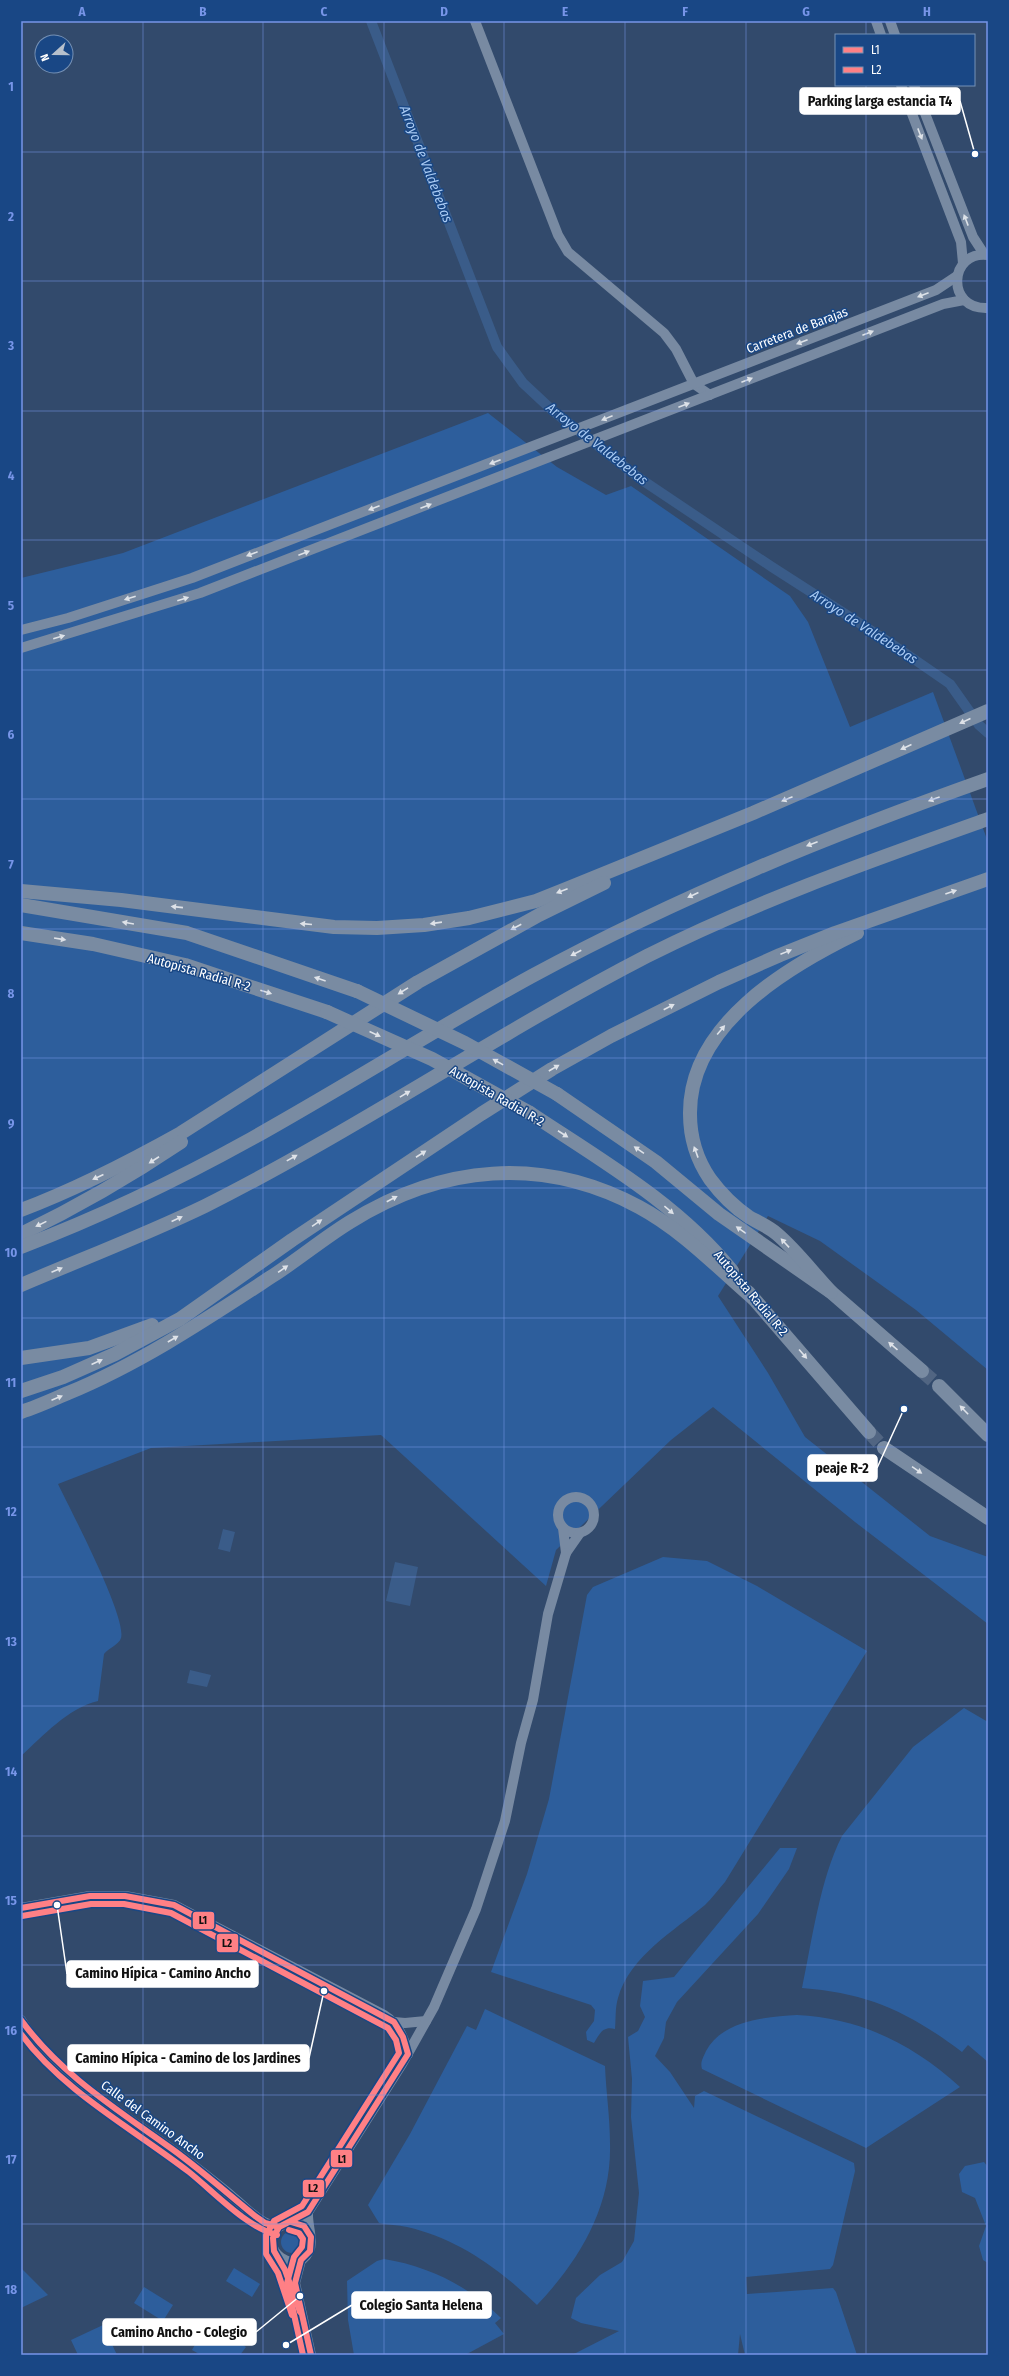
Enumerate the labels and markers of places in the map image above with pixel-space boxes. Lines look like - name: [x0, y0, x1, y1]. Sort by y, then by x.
- callout: Parking larga estancia T4: [800, 88, 960, 114]
- callout: peaje R-2: [808, 1455, 877, 1481]
- callout: Camino Hípica - Camino Ancho: [67, 1961, 258, 1987]
- callout: Camino Hípica - Camino de los Jardines: [68, 2045, 309, 2071]
- callout: Colegio Santa Helena: [352, 2292, 491, 2318]
- callout: Camino Ancho - Colegio: [103, 2319, 256, 2345]

